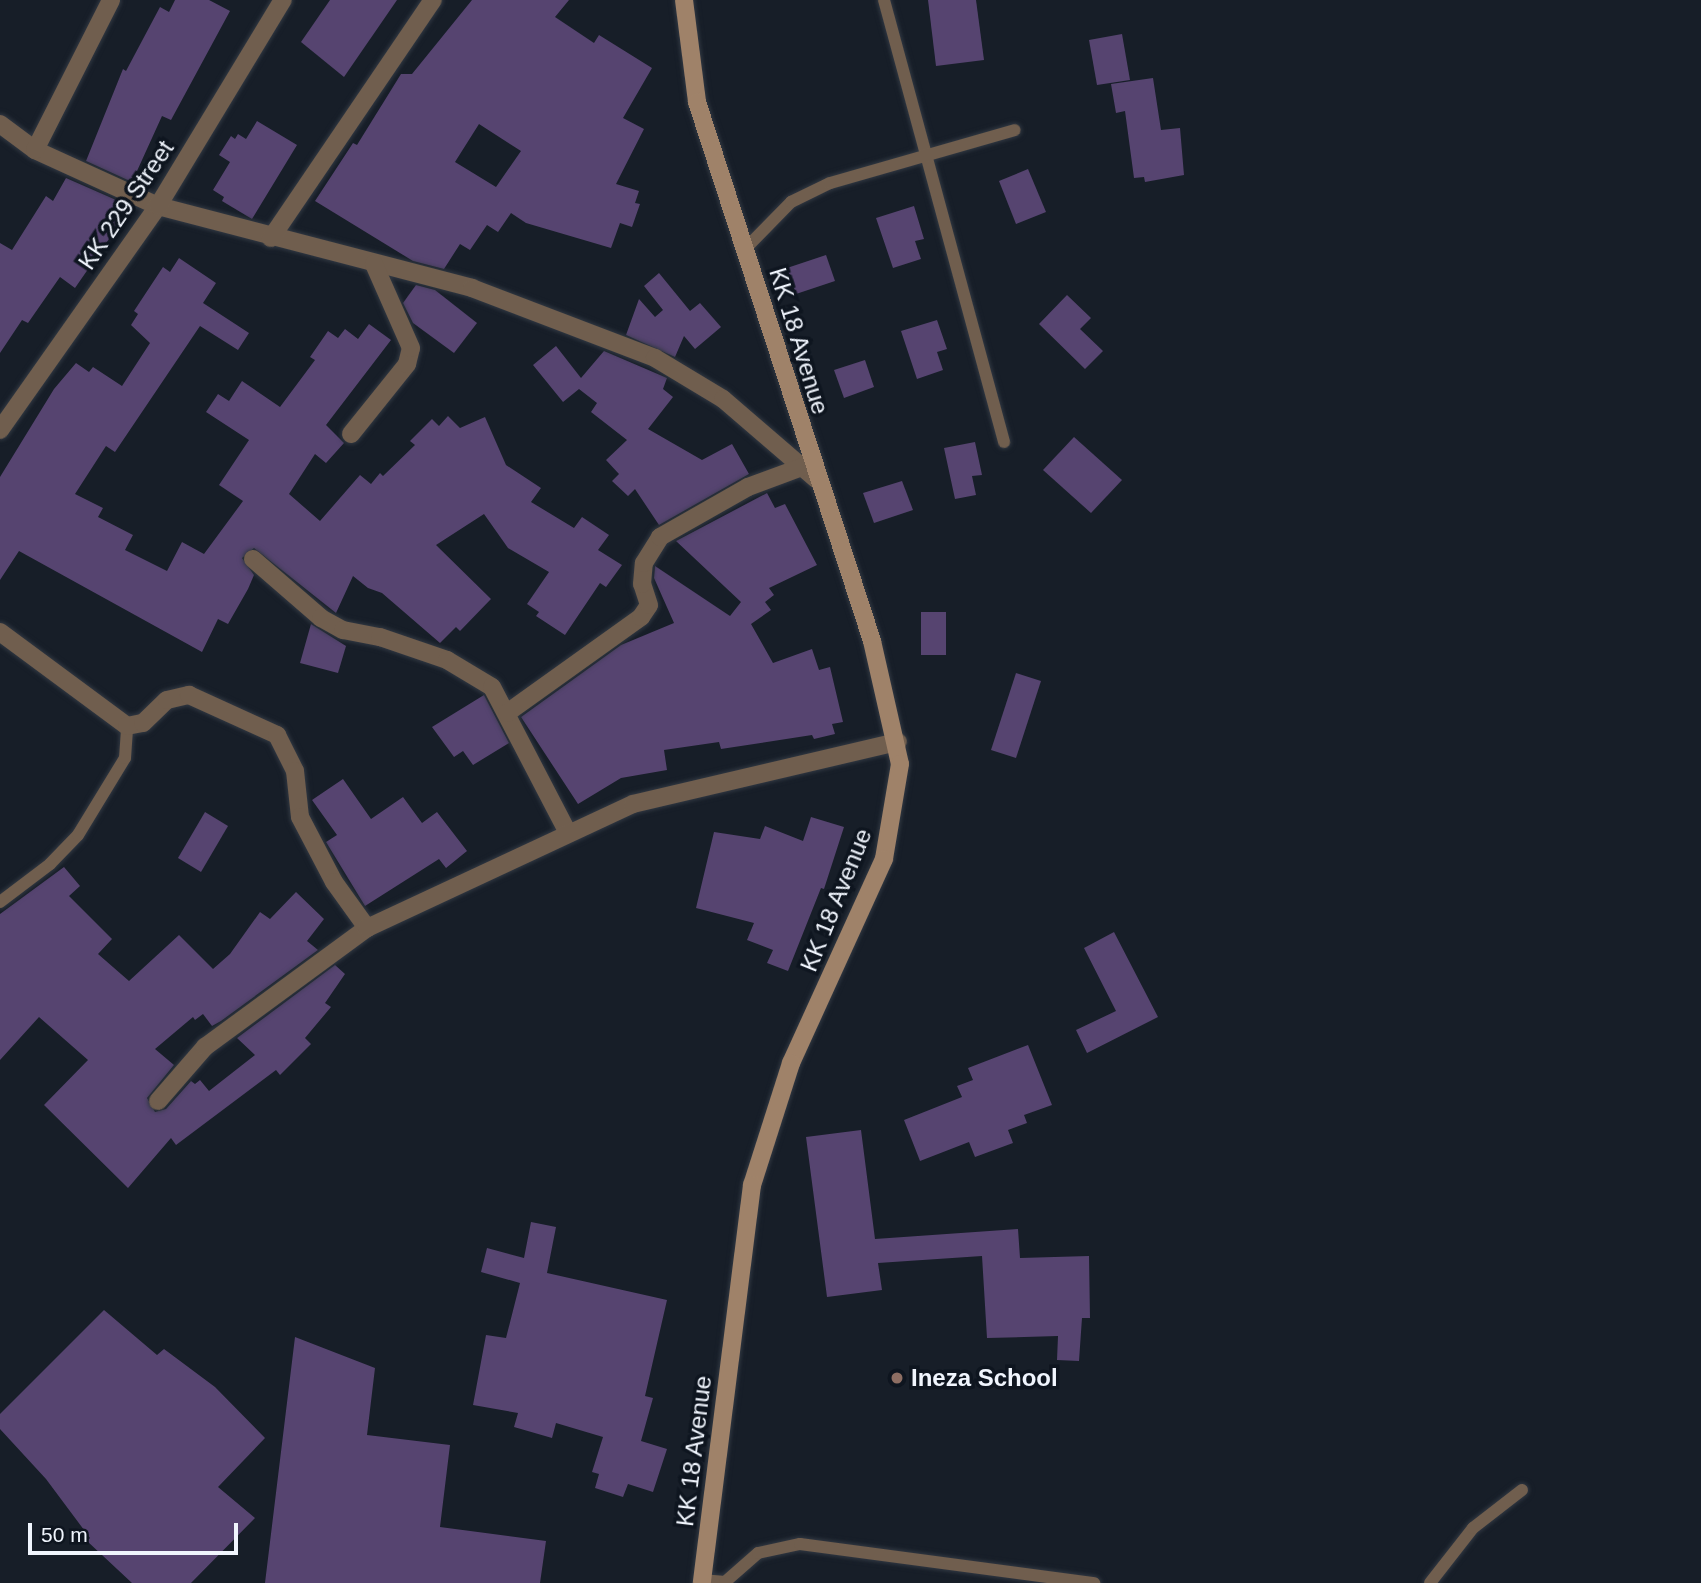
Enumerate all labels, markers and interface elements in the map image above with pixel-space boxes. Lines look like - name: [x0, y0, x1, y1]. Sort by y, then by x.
- street label: KK 229 Street: [72, 135, 180, 275]
- street label: KK 18 Avenue: [763, 264, 835, 418]
- street label: KK 18 Avenue: [794, 824, 878, 976]
- place label: Ineza School: [911, 1364, 1058, 1392]
- marker: Ineza School: [889, 1370, 905, 1386]
- street label: KK 18 Avenue: [670, 1373, 718, 1529]
- scale bar: [32, 1510, 242, 1554]
- text: 50 m: [41, 1523, 88, 1546]

